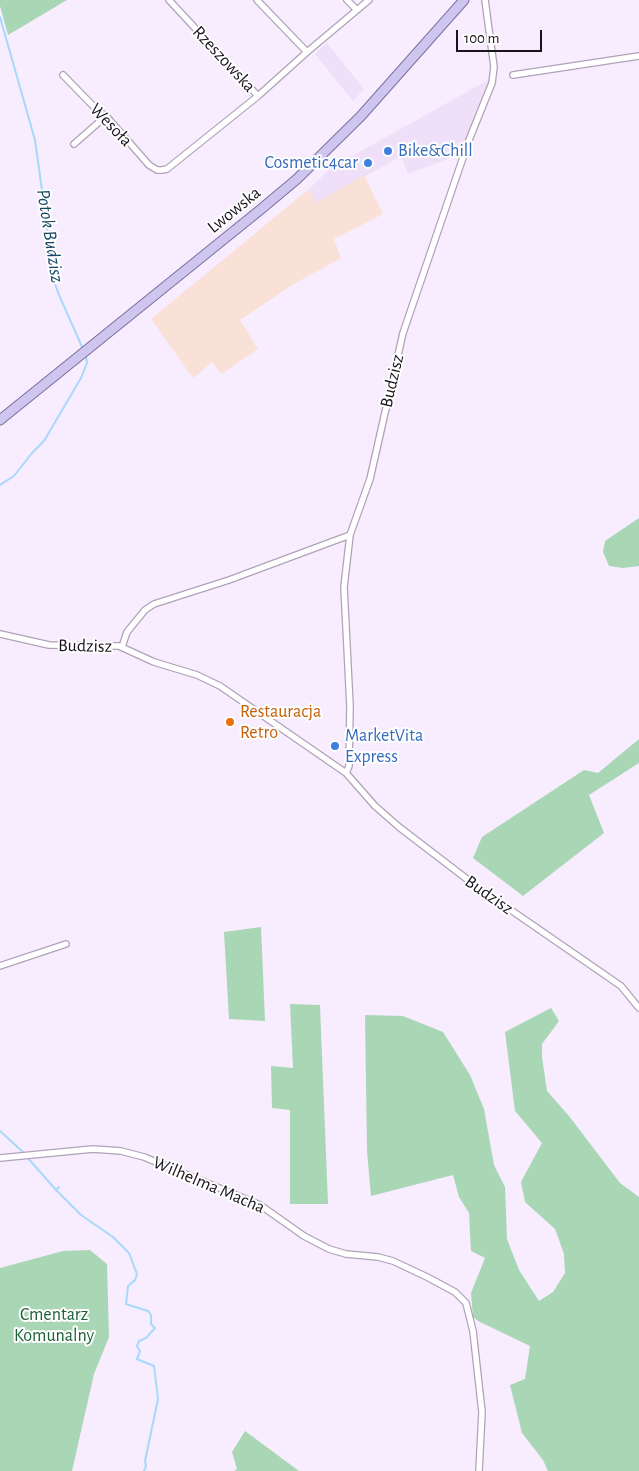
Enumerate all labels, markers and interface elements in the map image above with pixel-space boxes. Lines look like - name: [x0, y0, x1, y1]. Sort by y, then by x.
- scale bar: [459, 20, 545, 52]
- street label: Rzeszowska: [188, 21, 260, 97]
- text: 100 m: [464, 31, 499, 46]
- street label: Wesoła: [85, 99, 137, 151]
- place label: Bike&Chill: [398, 140, 473, 162]
- marker: Bike&Chill: [382, 145, 394, 157]
- place label: Cosmetic4car: [264, 152, 358, 174]
- marker: Cosmetic4car: [362, 157, 374, 169]
- street label: Lwowska: [203, 182, 265, 238]
- water label: Potok Budzisz: [31, 187, 69, 285]
- street label: Budzisz: [375, 352, 409, 410]
- street label: Budzisz: [58, 635, 112, 657]
- place label: Restauracja Retro: [240, 701, 321, 744]
- marker: Restauracja Retro: [224, 716, 236, 728]
- place label: MarketVita Express: [345, 725, 423, 768]
- marker: MarketVita Express: [329, 740, 341, 752]
- street label: Budzisz: [461, 871, 517, 919]
- street label: Wilhelma Macha: [150, 1152, 268, 1218]
- park label: Cmentarz Komunalny: [14, 1304, 94, 1346]

